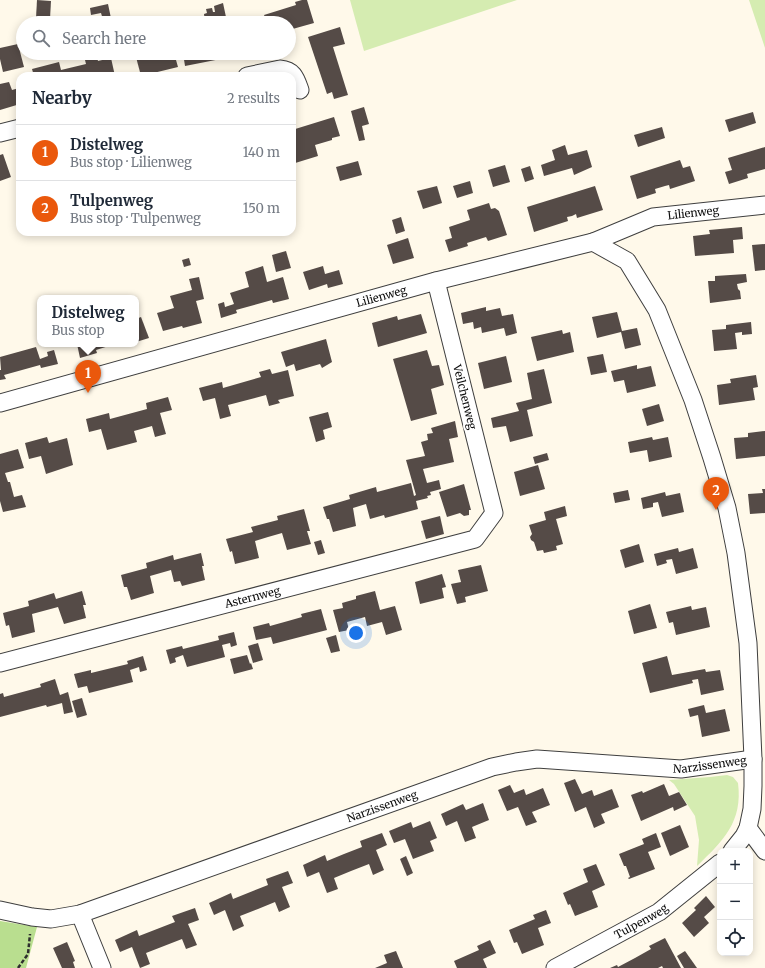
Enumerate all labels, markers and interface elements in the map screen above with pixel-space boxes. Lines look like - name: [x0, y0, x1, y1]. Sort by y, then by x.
- search box: [16, 16, 296, 60]
- icon: search: [30, 27, 52, 49]
- text: Search here: [62, 29, 146, 48]
- text: Nearby: [32, 87, 92, 109]
- text: 2 results: [227, 90, 280, 107]
- text: Distelweg: [70, 135, 143, 154]
- text: 1: [42, 144, 48, 161]
- text: 140 m: [243, 144, 280, 161]
- text: Bus stop · Lilienweg: [70, 154, 192, 171]
- text: Tulpenweg: [70, 191, 153, 210]
- text: 2: [41, 200, 49, 217]
- text: 150 m: [243, 200, 280, 217]
- street label: Lilienweg: [667, 203, 720, 222]
- text: Bus stop · Tulpenweg: [70, 210, 201, 227]
- street label: Lilienweg: [355, 282, 408, 310]
- popup: [37, 295, 139, 347]
- text: Distelweg: [51, 303, 125, 322]
- text: Bus stop: [51, 322, 104, 339]
- pin: 1: [75, 360, 101, 393]
- street label: Veilchenweg: [450, 362, 480, 431]
- pin: 2: [703, 477, 729, 510]
- street label: Asternweg: [222, 583, 282, 611]
- your location: [346, 623, 366, 643]
- street label: Narzissenweg: [673, 753, 748, 776]
- street label: Narzissenweg: [345, 787, 420, 825]
- map controls: [717, 848, 753, 956]
- button: +: [717, 848, 753, 884]
- button: −: [717, 884, 753, 920]
- street label: Tulpenweg: [612, 900, 671, 942]
- button: locate: [717, 920, 753, 956]

